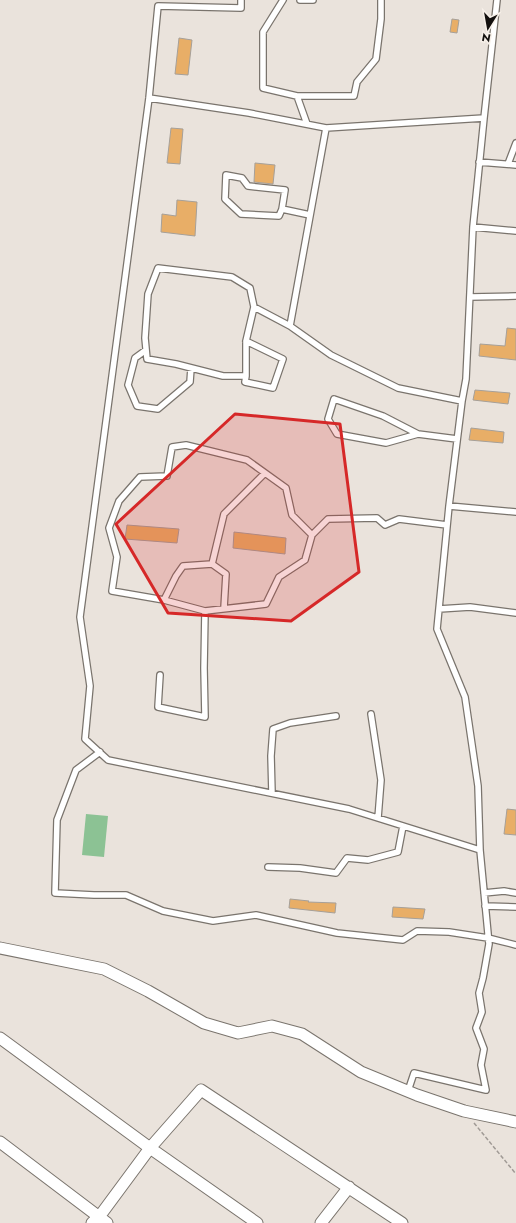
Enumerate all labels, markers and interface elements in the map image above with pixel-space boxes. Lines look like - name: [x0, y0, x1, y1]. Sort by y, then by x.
- north arrow: [468, 8, 508, 48]
- text: N: [480, 29, 492, 47]

